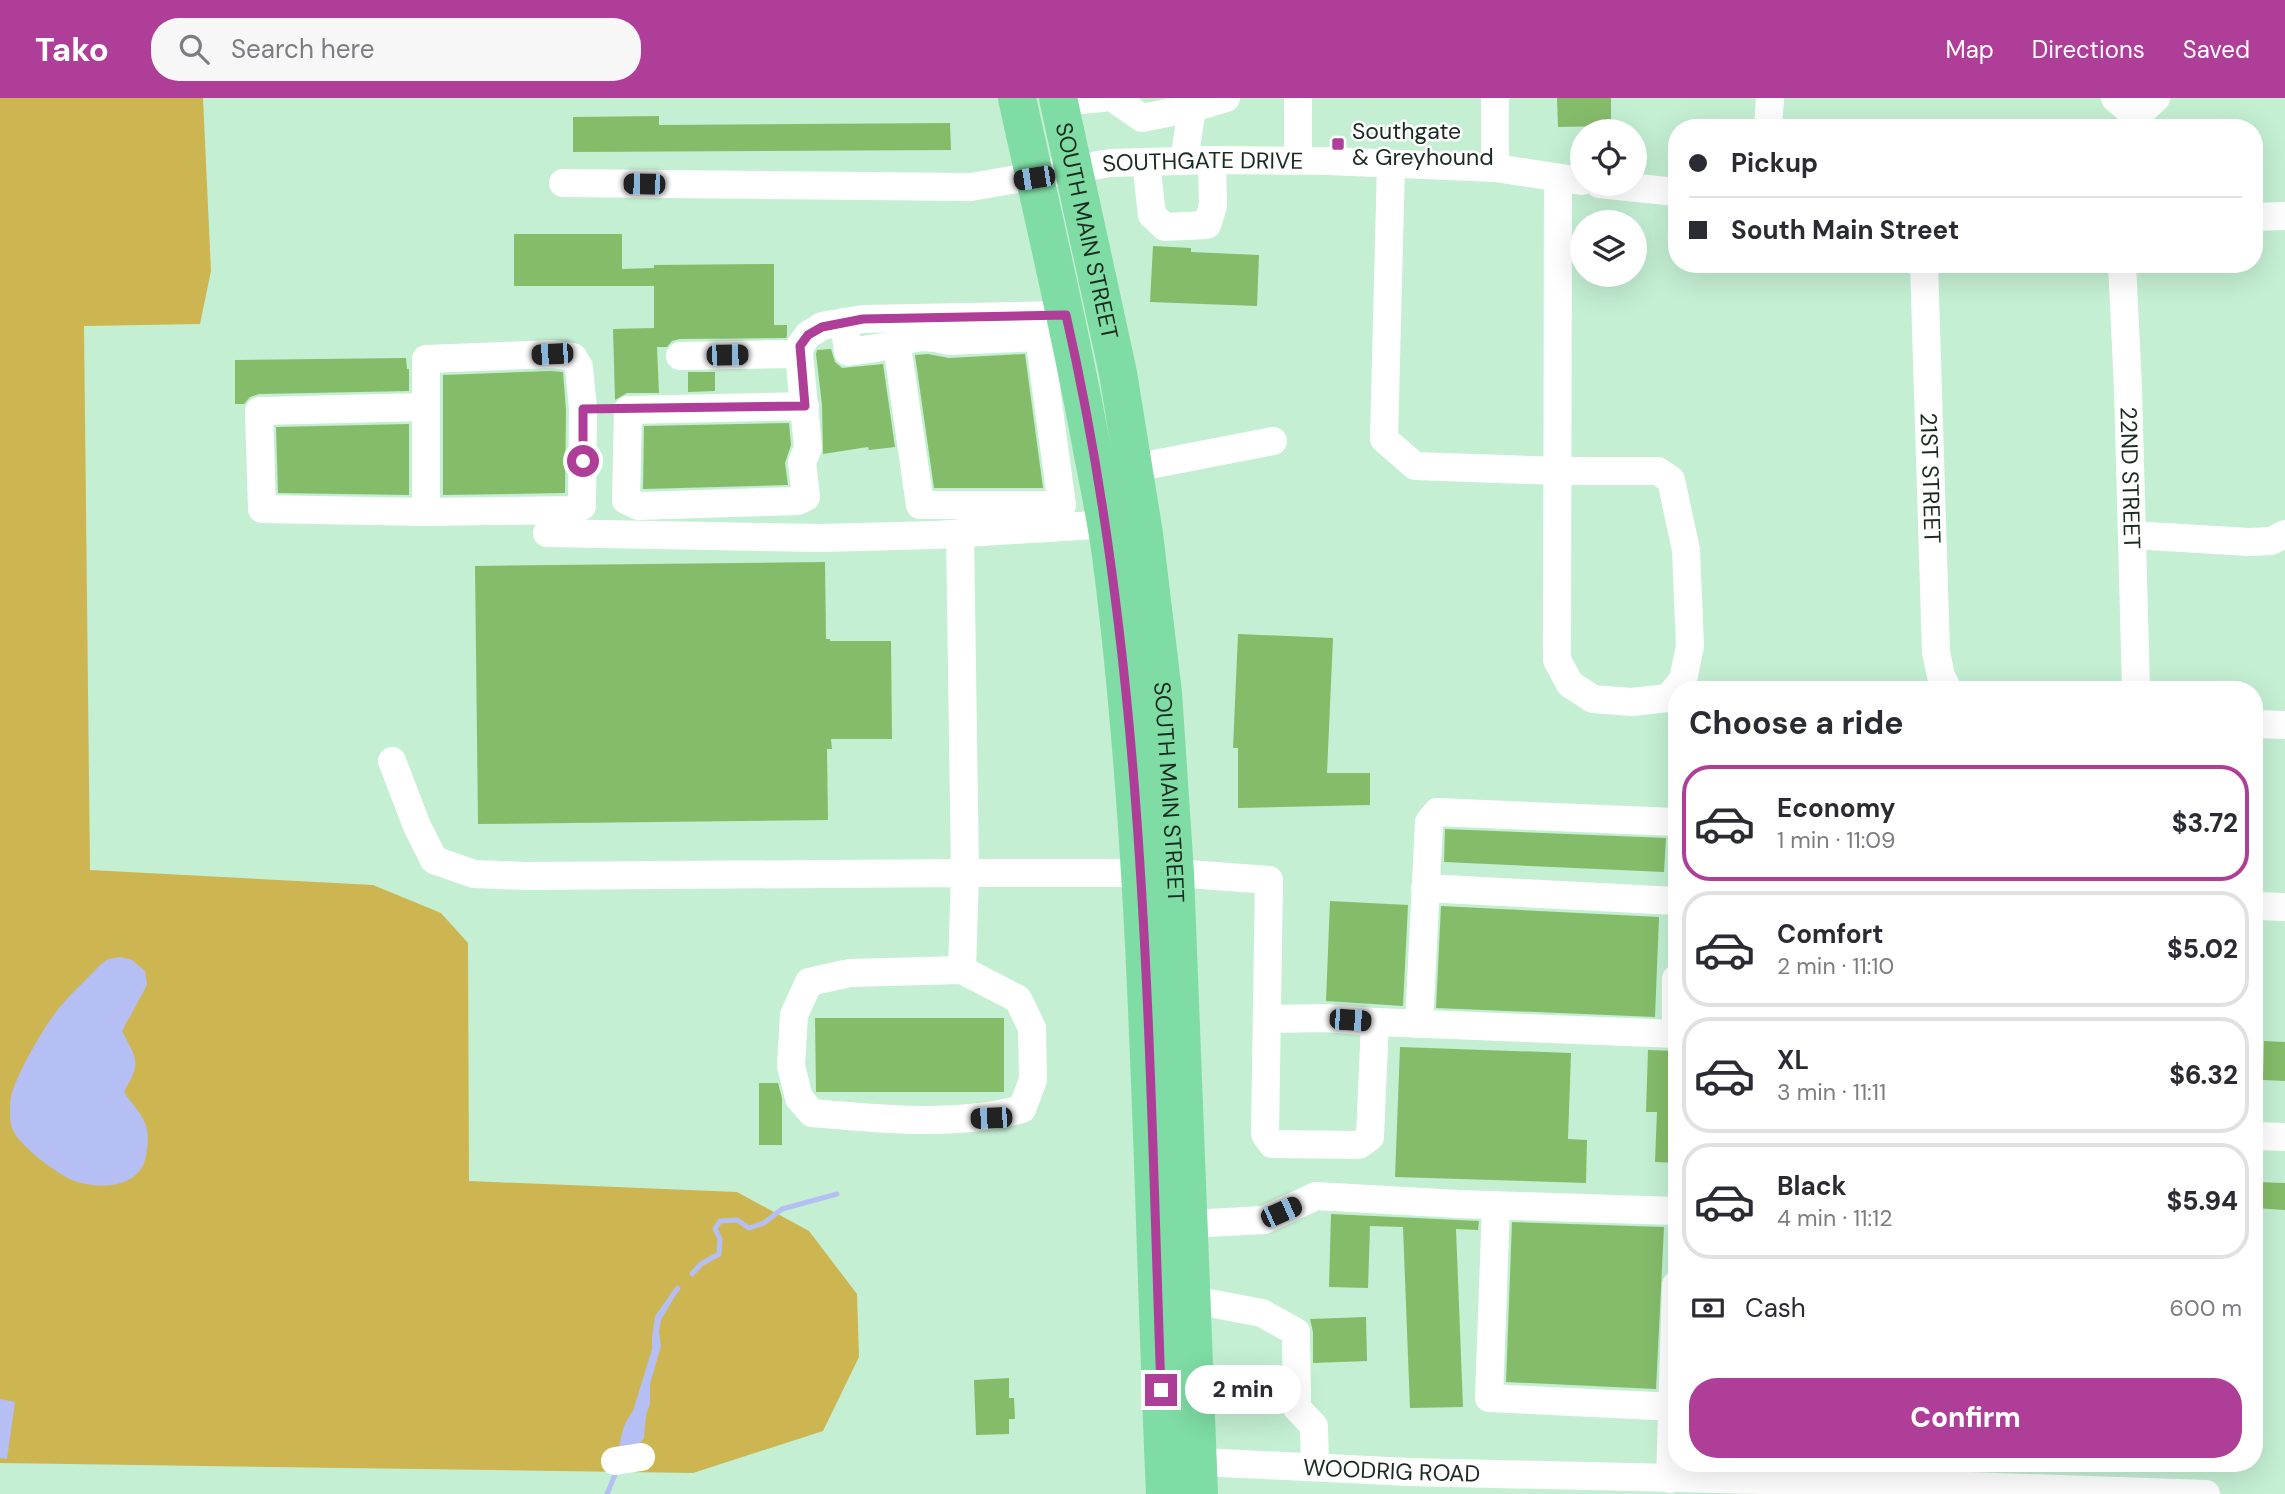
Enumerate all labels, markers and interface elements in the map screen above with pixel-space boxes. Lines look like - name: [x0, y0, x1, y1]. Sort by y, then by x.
- search box: [151, 18, 641, 81]
- text: Tako: [35, 28, 109, 71]
- icon: search: [175, 30, 213, 68]
- text: Search here: [231, 32, 374, 66]
- text: Map: [1946, 34, 1994, 65]
- text: Directions: [2032, 34, 2145, 65]
- text: Saved: [2183, 34, 2250, 65]
- place label: Southgate & Greyhound: [1352, 116, 1494, 172]
- map controls: [1570, 119, 1647, 287]
- button: locate: [1570, 119, 1647, 196]
- street label: SOUTH MAIN STREET: [1049, 120, 1125, 342]
- marker: Southgate & Greyhound: [1330, 136, 1346, 152]
- street label: SOUTHGATE DRIVE: [1100, 145, 1304, 179]
- text: Pickup: [1731, 146, 1818, 180]
- car: [1012, 164, 1057, 192]
- car: [623, 173, 666, 195]
- button: layers: [1570, 210, 1647, 287]
- text: South Main Street: [1731, 213, 1959, 247]
- car: [531, 342, 574, 366]
- car: [706, 344, 749, 366]
- street label: 22ND STREET: [2113, 406, 2147, 550]
- street label: 21ST STREET: [1914, 412, 1948, 544]
- route start: [567, 445, 599, 477]
- street label: SOUTH MAIN STREET: [1147, 680, 1191, 903]
- text: Choose a ride: [1689, 702, 1904, 744]
- text: Economy: [1777, 791, 1895, 825]
- icon: car: [1693, 792, 1756, 855]
- text: $3.72: [2172, 806, 2238, 840]
- text: 1 min · 11:09: [1777, 825, 1895, 855]
- text: Comfort: [1777, 917, 1883, 951]
- icon: car: [1693, 918, 1756, 981]
- text: $5.02: [2167, 932, 2238, 966]
- text: 2 min · 11:10: [1777, 951, 1894, 981]
- car: [1329, 1008, 1372, 1032]
- text: XL: [1777, 1043, 1809, 1077]
- icon: car: [1693, 1044, 1756, 1107]
- text: $6.32: [2169, 1058, 2238, 1092]
- text: 3 min · 11:11: [1777, 1077, 1886, 1107]
- car: [970, 1107, 1013, 1129]
- text: Black: [1777, 1169, 1847, 1203]
- icon: car: [1693, 1170, 1756, 1233]
- text: $5.94: [2167, 1184, 2238, 1218]
- car: [1258, 1194, 1305, 1230]
- text: 4 min · 11:12: [1777, 1203, 1893, 1233]
- icon: cash: [1689, 1289, 1727, 1327]
- text: Cash: [1745, 1291, 1806, 1325]
- text: 600 m: [2169, 1293, 2242, 1323]
- callout: 2 min: [1186, 1366, 1301, 1414]
- route end: [1145, 1374, 1177, 1406]
- text: 2 min: [1212, 1374, 1274, 1404]
- button: Confirm: [1689, 1378, 2242, 1458]
- street label: WOODRIG ROAD: [1303, 1452, 1481, 1489]

